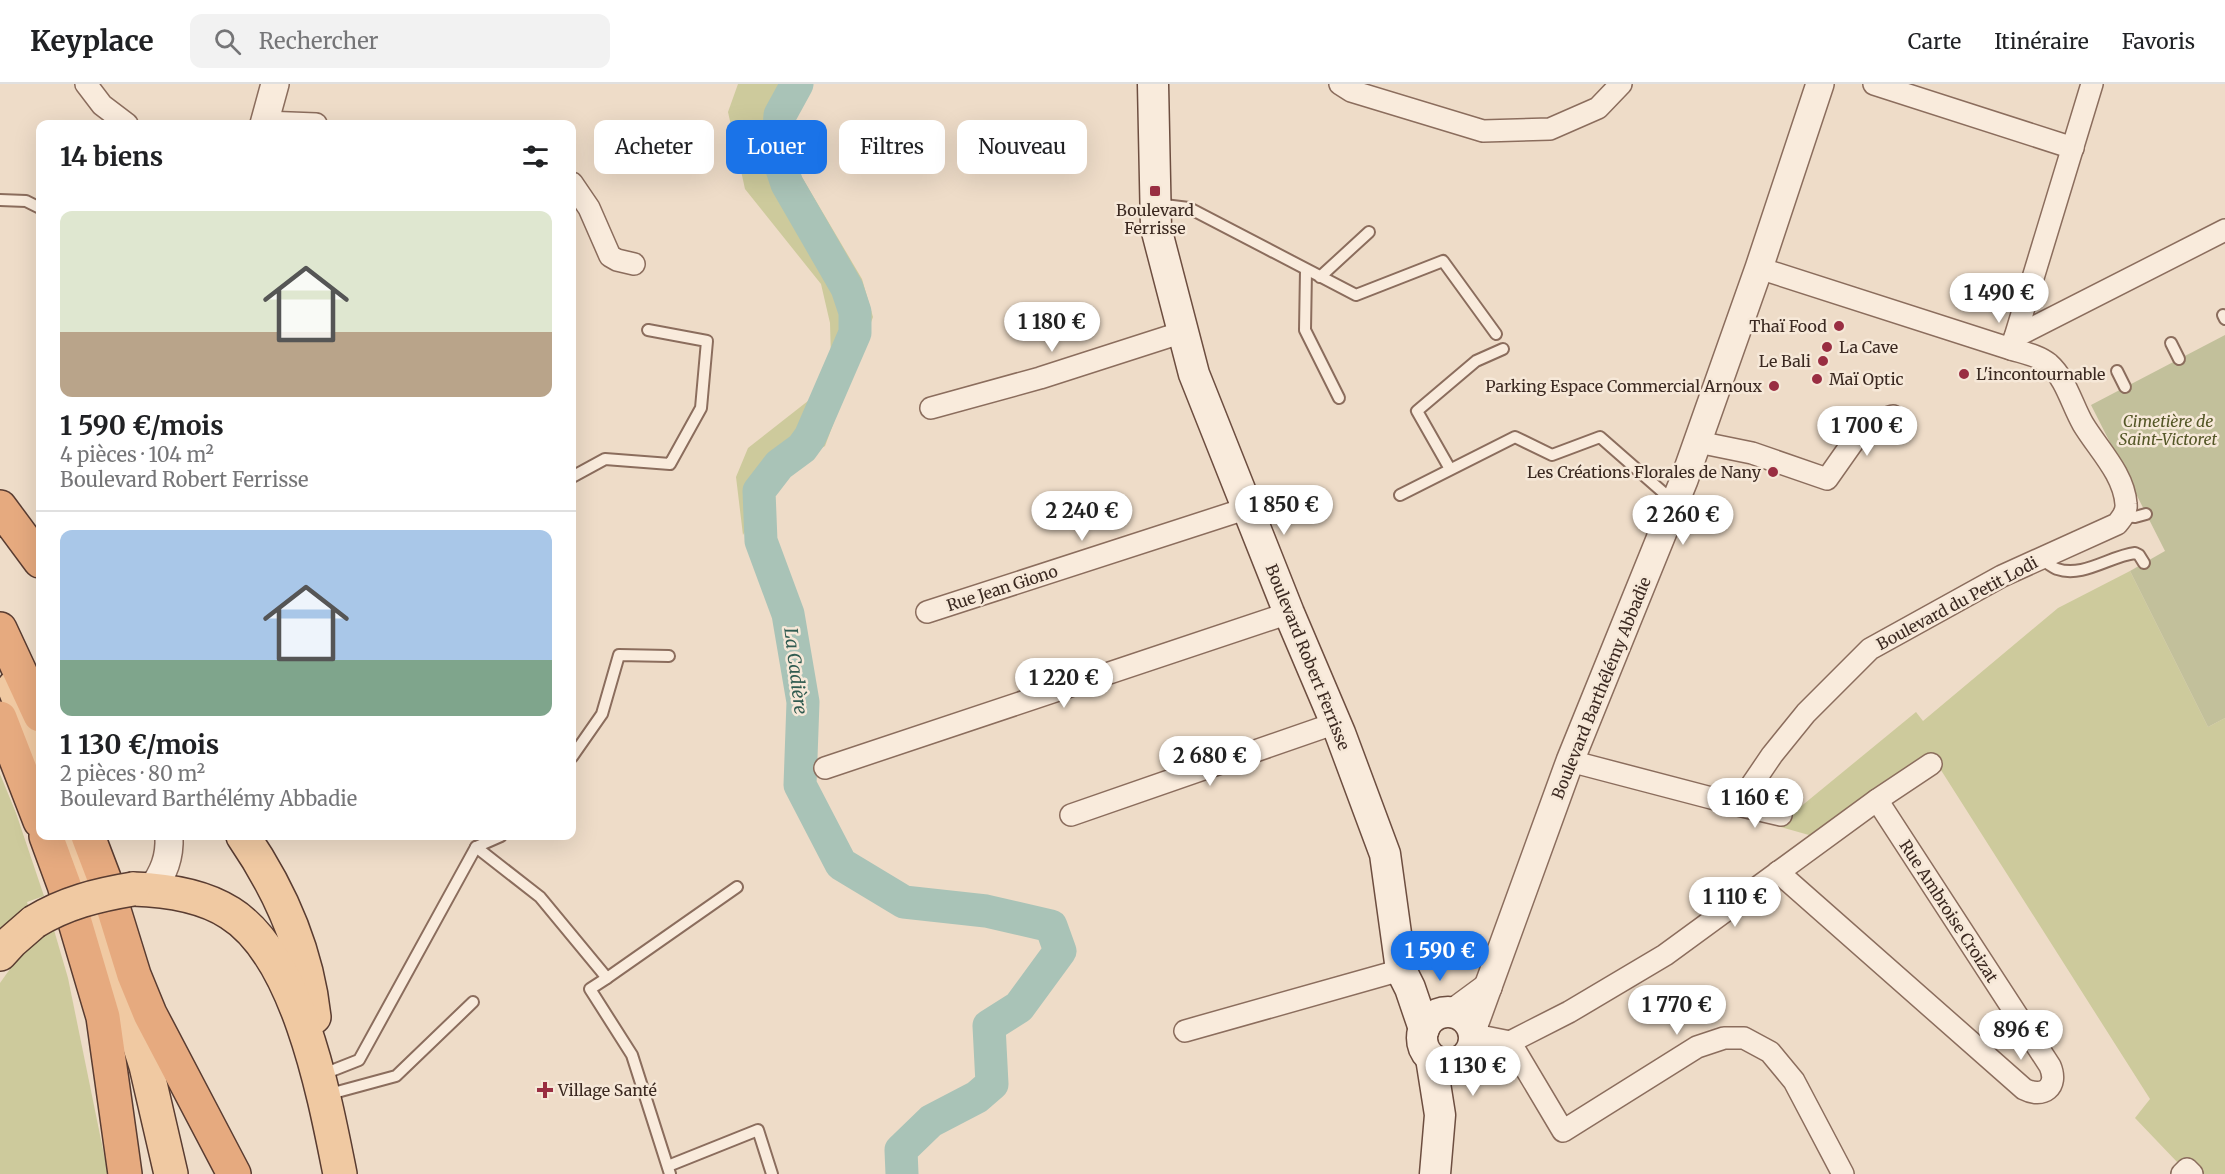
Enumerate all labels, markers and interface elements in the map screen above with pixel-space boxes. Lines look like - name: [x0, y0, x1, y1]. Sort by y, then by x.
- search box: [190, 14, 610, 68]
- text: Keyplace: [30, 23, 154, 59]
- icon: search: [211, 25, 244, 58]
- text: Rechercher: [259, 27, 379, 55]
- text: Carte: [1908, 28, 1961, 55]
- text: Itinéraire: [1994, 28, 2089, 55]
- text: Favoris: [2122, 28, 2195, 55]
- chip: Acheter: [594, 120, 714, 174]
- chip: Louer: [726, 120, 827, 174]
- chip: Filtres: [839, 120, 945, 174]
- chip: Nouveau: [957, 120, 1087, 174]
- text: 14 biens: [60, 140, 163, 173]
- icon: filters: [519, 140, 552, 173]
- marker: Boulevard Ferrisse: [1148, 184, 1162, 198]
- place label: Boulevard Ferrisse: [1116, 200, 1194, 238]
- icon: home: [252, 250, 360, 358]
- pin: 1 490 €: [1944, 273, 2054, 324]
- text: 1 490 €: [1964, 280, 2034, 305]
- pin: 1 180 €: [997, 302, 1107, 353]
- text: 1 180 €: [1018, 309, 1086, 334]
- place label: Thaï Food: [1749, 316, 1827, 336]
- marker: Thaï Food: [1832, 319, 1846, 333]
- place label: La Cave: [1839, 337, 1898, 357]
- marker: La Cave: [1820, 340, 1834, 354]
- place label: Le Bali: [1759, 351, 1811, 371]
- marker: Le Bali: [1816, 354, 1830, 368]
- place label: L'incontournable: [1976, 364, 2105, 384]
- marker: L'incontournable: [1957, 367, 1971, 381]
- place label: Maï Optic: [1829, 369, 1904, 389]
- marker: Maï Optic: [1810, 372, 1824, 386]
- place label: Parking Espace Commercial Arnoux: [1485, 376, 1762, 396]
- marker: Parking Espace Commercial Arnoux: [1767, 379, 1781, 393]
- pin: 1 700 €: [1812, 406, 1922, 457]
- text: 1 590 €/mois: [60, 409, 224, 442]
- park label: Cimetière de Saint-Victoret: [2119, 411, 2218, 449]
- text: 1 700 €: [1831, 413, 1903, 438]
- text: 4 pièces · 104 m²: [60, 442, 214, 467]
- place label: Les Créations Florales de Nany: [1527, 462, 1762, 482]
- marker: Les Créations Florales de Nany: [1766, 465, 1780, 479]
- text: Boulevard Robert Ferrisse: [60, 467, 309, 492]
- pin: 1 850 €: [1229, 485, 1339, 536]
- pin: 2 240 €: [1027, 491, 1137, 542]
- text: 1 850 €: [1249, 492, 1319, 517]
- pin: 2 260 €: [1628, 495, 1738, 546]
- text: 2 240 €: [1045, 498, 1119, 523]
- text: 2 260 €: [1647, 502, 1720, 527]
- street label: Boulevard du Petit Lodi: [1873, 552, 2041, 654]
- street label: Rue Jean Giono: [944, 561, 1060, 615]
- street label: Boulevard Robert Ferrisse: [1261, 561, 1355, 753]
- icon: home: [252, 569, 360, 677]
- street label: Boulevard Barthélémy Abbadie: [1547, 574, 1655, 802]
- water label: La Cadière: [779, 626, 813, 716]
- pin: 1 220 €: [1009, 658, 1119, 709]
- text: 1 220 €: [1029, 665, 1099, 690]
- text: 1 130 €/mois: [60, 728, 219, 761]
- pin: 2 680 €: [1155, 736, 1265, 787]
- text: 2 680 €: [1173, 743, 1247, 768]
- text: 2 pièces · 80 m²: [60, 761, 205, 786]
- pin: 1 160 €: [1700, 778, 1810, 829]
- text: 1 160 €: [1721, 785, 1789, 810]
- text: Boulevard Barthélémy Abbadie: [60, 786, 357, 811]
- street label: Rue Ambroise Croizat: [1895, 836, 2003, 987]
- pin: 1 110 €: [1680, 877, 1790, 928]
- text: 1 110 €: [1703, 884, 1767, 909]
- pin: 1 590 €: [1385, 931, 1495, 982]
- text: 1 590 €: [1405, 938, 1475, 963]
- pin: 1 770 €: [1622, 985, 1732, 1036]
- text: 1 770 €: [1642, 992, 1712, 1017]
- pin: 896 €: [1979, 1010, 2063, 1061]
- text: 896 €: [1993, 1017, 2049, 1042]
- pin: 1 130 €: [1418, 1046, 1528, 1097]
- text: 1 130 €: [1440, 1053, 1506, 1078]
- place label: Village Santé: [557, 1080, 657, 1100]
- marker: Village Santé: [536, 1081, 554, 1099]

